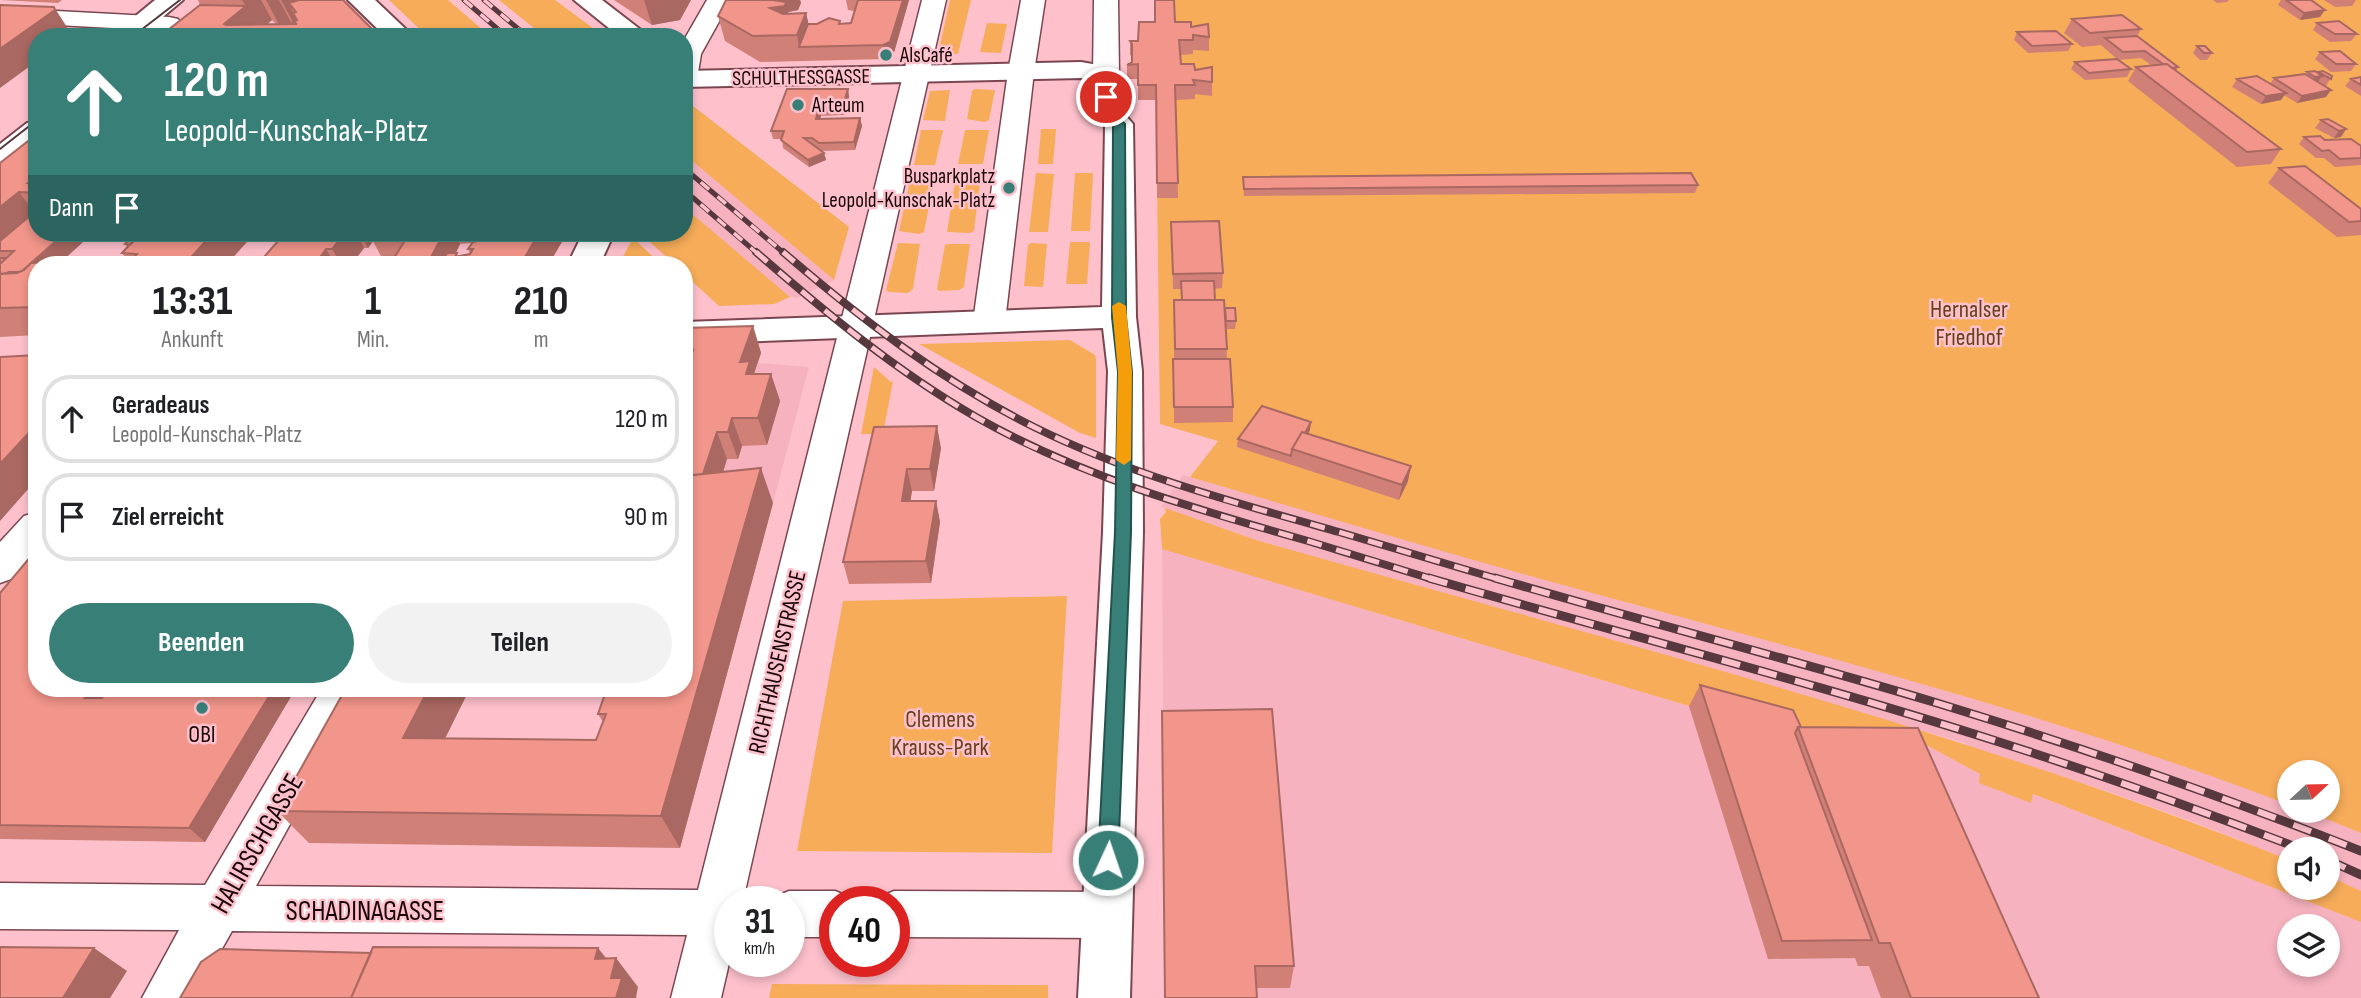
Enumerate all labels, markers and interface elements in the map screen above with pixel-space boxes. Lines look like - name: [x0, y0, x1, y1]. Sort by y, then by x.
- place label: AlsCafé: [899, 43, 953, 68]
- marker: AlsCafé: [878, 47, 894, 63]
- text: 120 m: [164, 52, 269, 111]
- icon: ahead: [49, 56, 140, 147]
- street label: SCHULTHESSGASSE: [732, 64, 870, 91]
- pin: [1076, 67, 1136, 127]
- icon: arrive: [1087, 78, 1125, 116]
- place label: Arteum: [811, 93, 865, 118]
- marker: Arteum: [790, 97, 806, 113]
- text: Leopold-Kunschak-Platz: [164, 112, 428, 151]
- place label: Busparkplatz Leopold-Kunschak-Platz: [822, 164, 995, 213]
- marker: Busparkplatz Leopold-Kunschak-Platz: [1001, 180, 1017, 196]
- icon: arrive: [108, 189, 146, 227]
- text: Dann: [49, 193, 94, 224]
- text: 13:31: [153, 276, 232, 327]
- text: 1: [365, 276, 381, 327]
- text: 210: [514, 276, 569, 327]
- park label: Hernalser Friedhof: [1930, 295, 2008, 352]
- text: Ankunft: [161, 326, 223, 354]
- text: Min.: [357, 326, 389, 354]
- text: m: [534, 326, 548, 354]
- text: Geradeaus: [112, 390, 210, 421]
- icon: ahead: [53, 400, 91, 438]
- text: 120 m: [615, 404, 668, 435]
- text: Leopold-Kunschak-Platz: [112, 421, 302, 449]
- icon: arrive: [53, 498, 91, 536]
- text: Ziel erreicht: [112, 502, 224, 533]
- text: 90 m: [624, 502, 668, 533]
- street label: RICHTHAUSENSTRASSE: [742, 568, 813, 757]
- button: Beenden: [49, 603, 354, 683]
- button: Teilen: [368, 603, 672, 683]
- marker: OBI: [194, 700, 210, 716]
- park label: Clemens Krauss-Park: [891, 705, 989, 762]
- place label: OBI: [188, 720, 216, 749]
- north arrow: [2277, 760, 2340, 822]
- map controls: [2277, 760, 2340, 977]
- street label: HALIRSCHGASSE: [204, 768, 311, 920]
- position arrow: [1071, 823, 1145, 897]
- button: sound: [2277, 837, 2340, 900]
- speed limit sign: 40: [819, 886, 910, 977]
- street label: SCHADINAGASSE: [286, 895, 444, 928]
- text: 31: [745, 901, 774, 944]
- button: layers: [2277, 914, 2340, 977]
- text: km/h: [744, 938, 775, 959]

